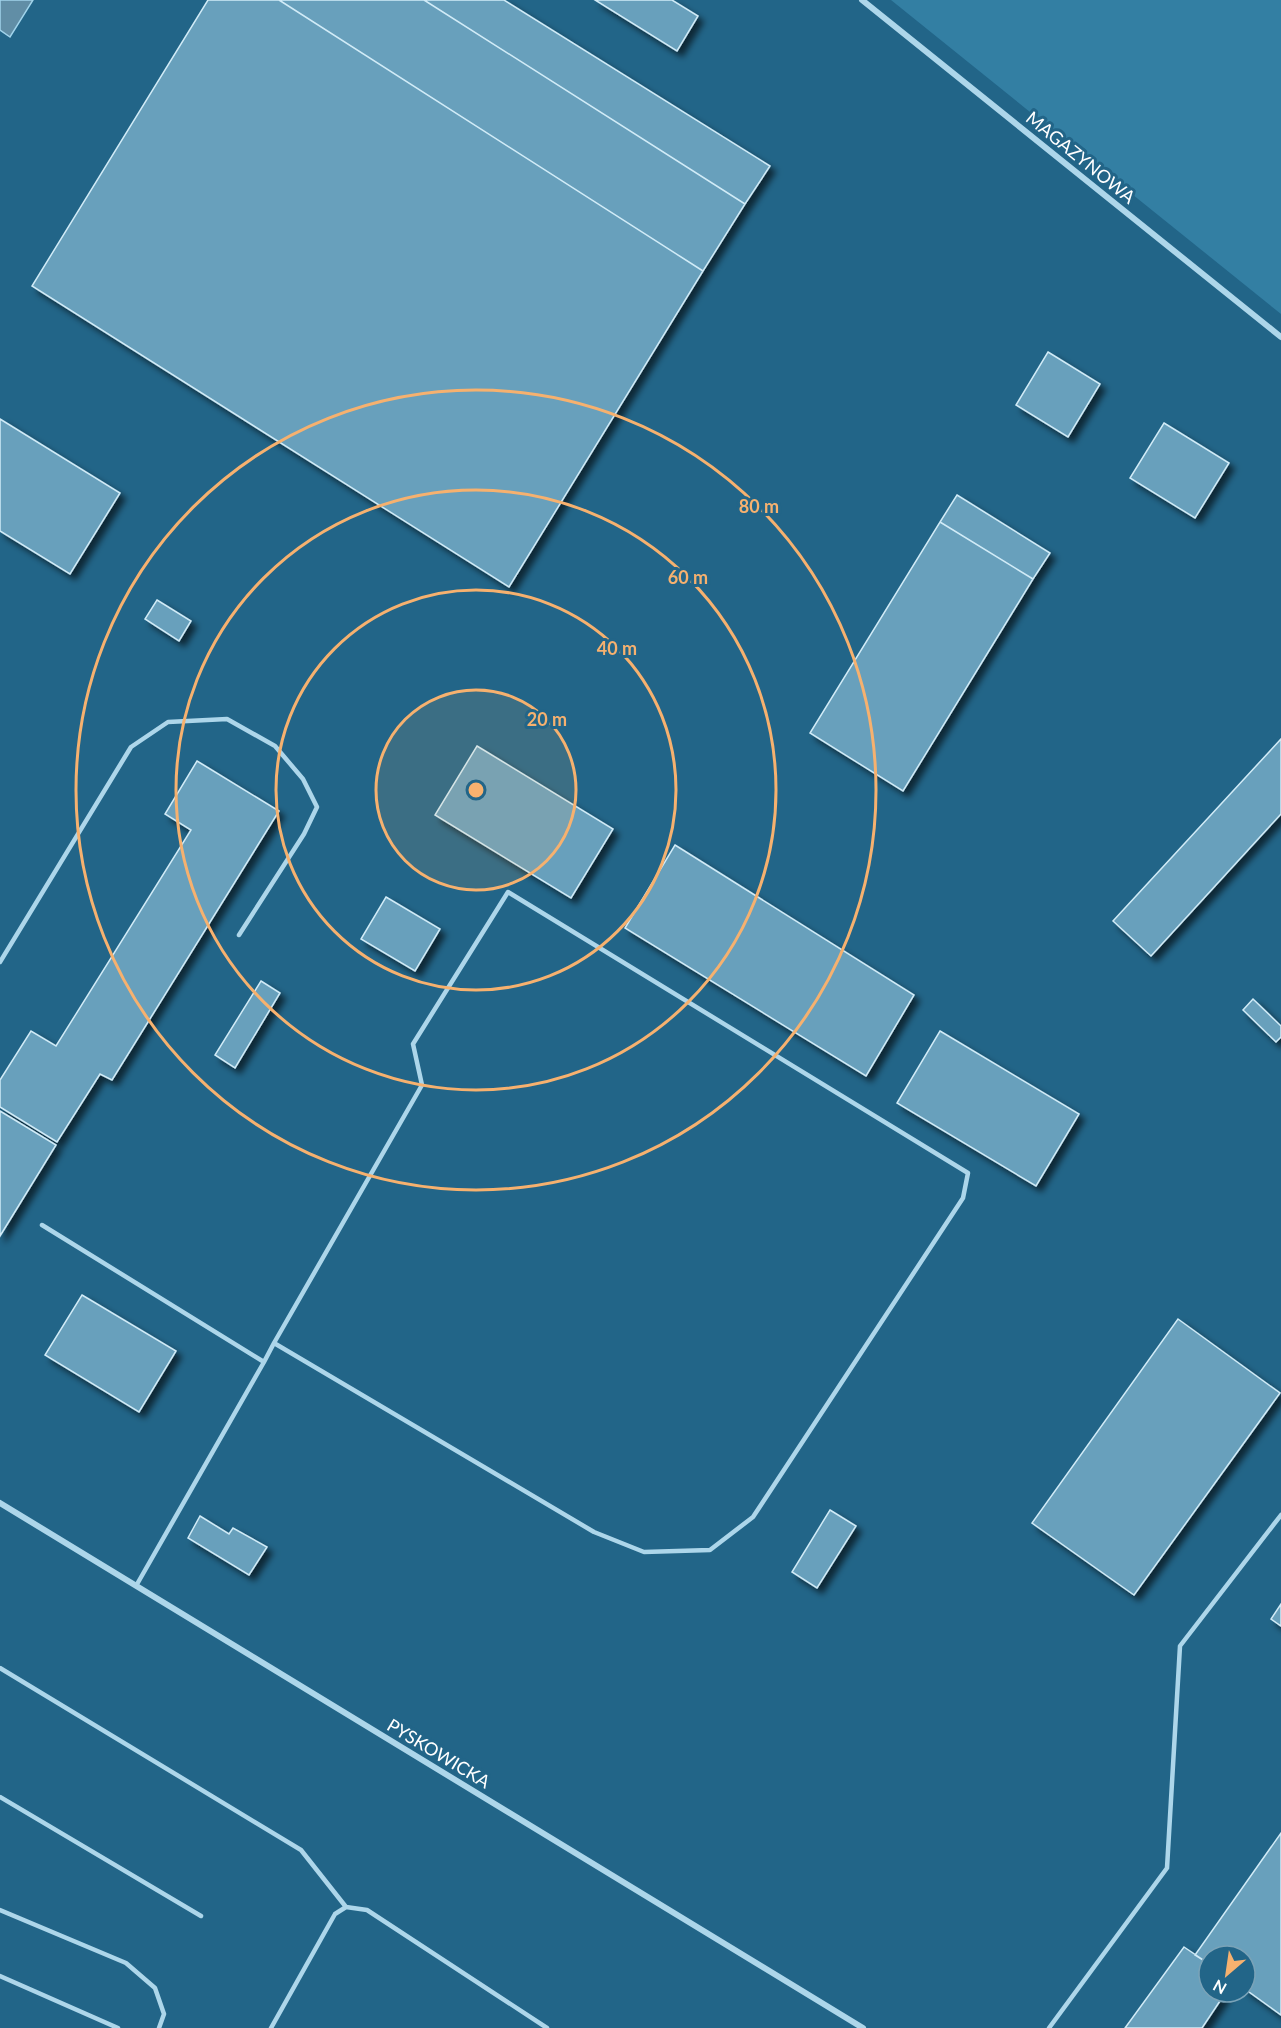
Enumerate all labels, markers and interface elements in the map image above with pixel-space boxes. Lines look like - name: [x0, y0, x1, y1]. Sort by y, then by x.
- street label: MAGAZYNOWA: [1022, 106, 1141, 208]
- text: 80 m: [739, 495, 779, 517]
- text: 60 m: [668, 566, 708, 588]
- text: 40 m: [597, 637, 637, 659]
- text: 20 m: [527, 708, 567, 730]
- centre of rings: [466, 780, 486, 800]
- street label: PYSKOWICKA: [383, 1714, 495, 1793]
- north arrow: [1197, 1944, 1257, 2004]
- text: N: [1209, 1976, 1229, 1999]

